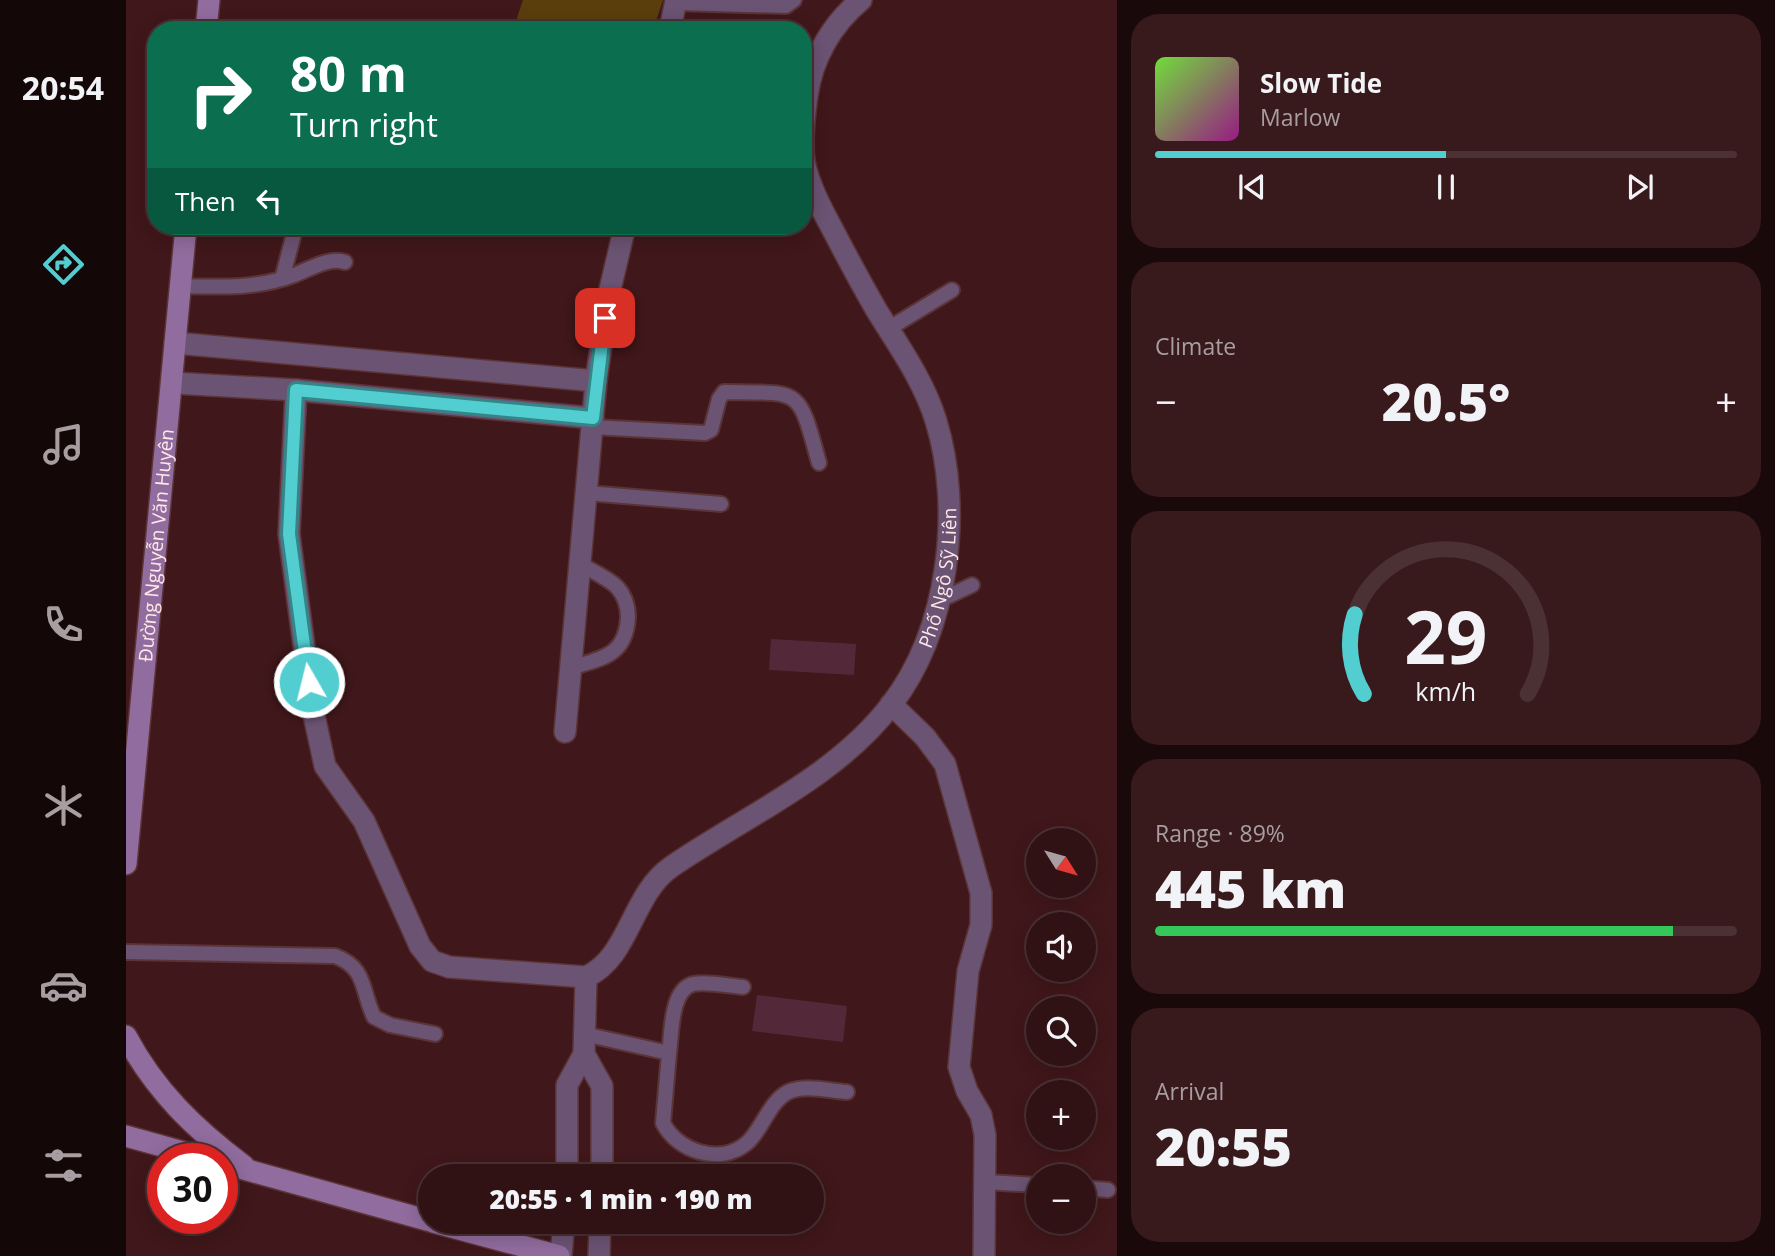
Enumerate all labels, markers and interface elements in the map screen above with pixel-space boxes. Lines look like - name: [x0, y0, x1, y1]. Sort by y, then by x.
- text: 80 m: [290, 40, 407, 106]
- icon: right: [175, 49, 266, 140]
- text: Slow Tide: [1260, 65, 1382, 101]
- text: 20:54: [22, 66, 104, 109]
- text: Marlow: [1260, 101, 1340, 133]
- text: Turn right: [290, 103, 438, 146]
- icon: previous: [1233, 168, 1271, 206]
- icon: pause: [1427, 168, 1465, 206]
- icon: next: [1621, 168, 1659, 206]
- icon: left: [250, 182, 288, 220]
- text: Then: [175, 183, 236, 219]
- icon: directions: [39, 240, 88, 289]
- pin: [575, 288, 635, 348]
- icon: arrive: [586, 299, 624, 337]
- text: Climate: [1155, 330, 1236, 362]
- text: 20.5°: [1382, 365, 1510, 436]
- text: −: [1155, 375, 1177, 427]
- text: +: [1715, 375, 1737, 427]
- icon: music: [39, 420, 88, 469]
- street label: Đường Nguyễn Văn Huyên: [132, 428, 180, 663]
- street label: Phố Ngô Sỹ Liên: [912, 508, 962, 652]
- text: 29: [1404, 586, 1488, 685]
- icon: phone: [39, 600, 88, 649]
- position arrow: [272, 645, 346, 719]
- text: km/h: [1416, 674, 1476, 708]
- icon: climate: [39, 781, 88, 830]
- text: Range · 89%: [1155, 817, 1285, 849]
- north arrow: [1026, 828, 1096, 898]
- map controls: [1026, 828, 1096, 1234]
- text: 445 km: [1155, 852, 1346, 923]
- button: sound: [1026, 912, 1096, 982]
- icon: car: [39, 961, 88, 1010]
- button: search: [1026, 996, 1096, 1066]
- text: Arrival: [1155, 1075, 1224, 1107]
- button: +: [1026, 1080, 1096, 1150]
- text: 20:55: [1155, 1110, 1292, 1181]
- icon: filters: [39, 1141, 88, 1190]
- speed limit sign: 30: [147, 1143, 238, 1234]
- button: −: [1026, 1164, 1096, 1234]
- text: 20:55 · 1 min · 190 m: [490, 1181, 752, 1217]

